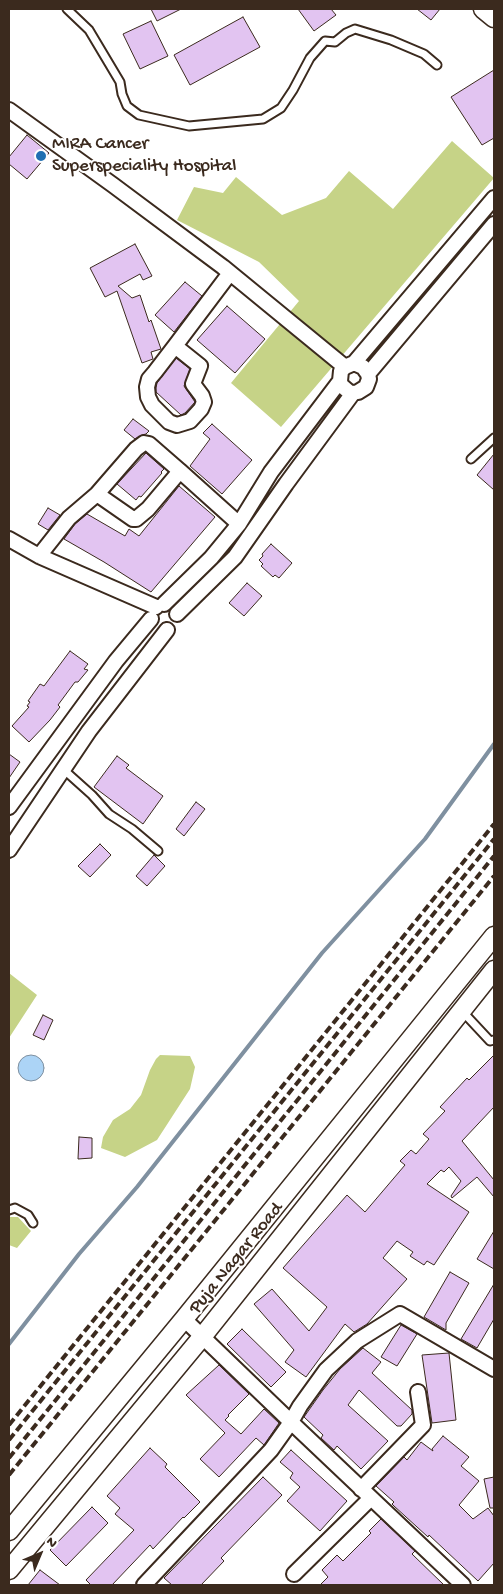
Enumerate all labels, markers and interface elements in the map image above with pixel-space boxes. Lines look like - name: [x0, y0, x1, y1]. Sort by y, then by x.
- place label: MIRA Cancer Superspeciality Hospital: [52, 134, 236, 178]
- marker: MIRA Cancer Superspeciality Hospital: [34, 149, 48, 163]
- street label: Puja Nagar Road: [185, 1199, 289, 1319]
- north arrow: [15, 1529, 65, 1579]
- text: N: [42, 1534, 60, 1552]

